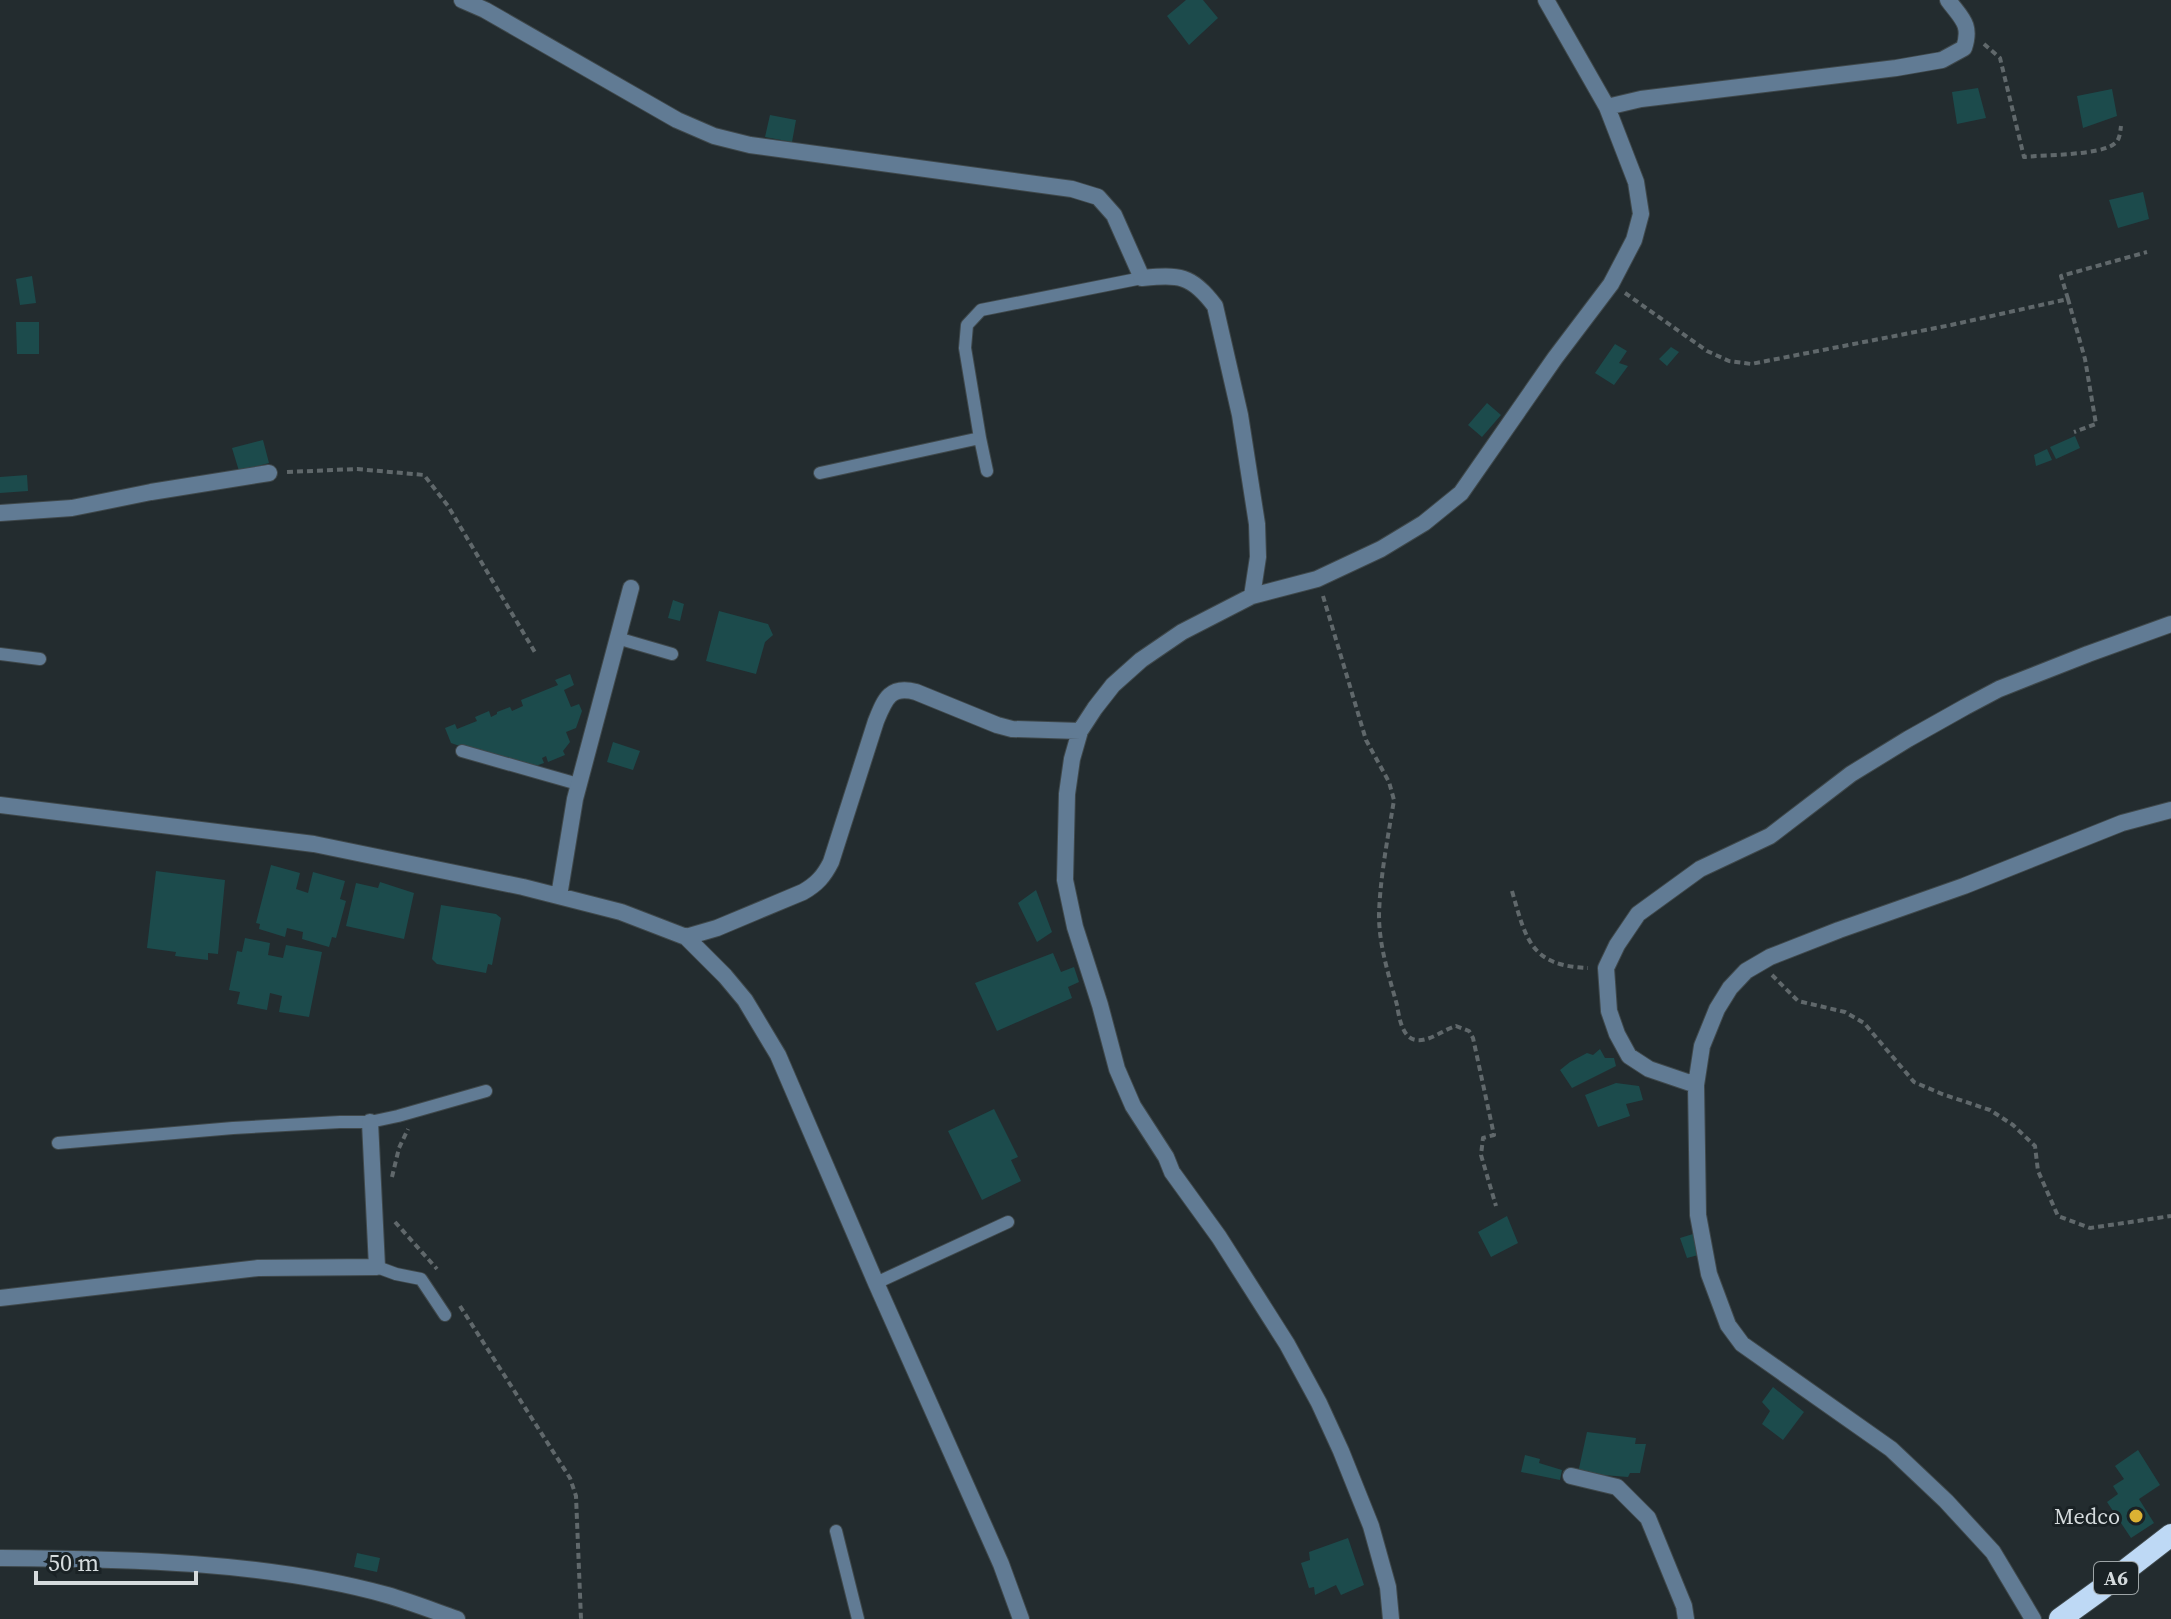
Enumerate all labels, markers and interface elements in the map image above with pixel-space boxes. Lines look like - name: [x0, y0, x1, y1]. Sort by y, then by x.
- place label: Medco: [2054, 1501, 2120, 1531]
- marker: Medco: [2127, 1507, 2145, 1525]
- scale bar: [36, 1535, 196, 1585]
- text: 50 m: [48, 1546, 99, 1579]
- road number: A6: [2094, 1562, 2138, 1594]

